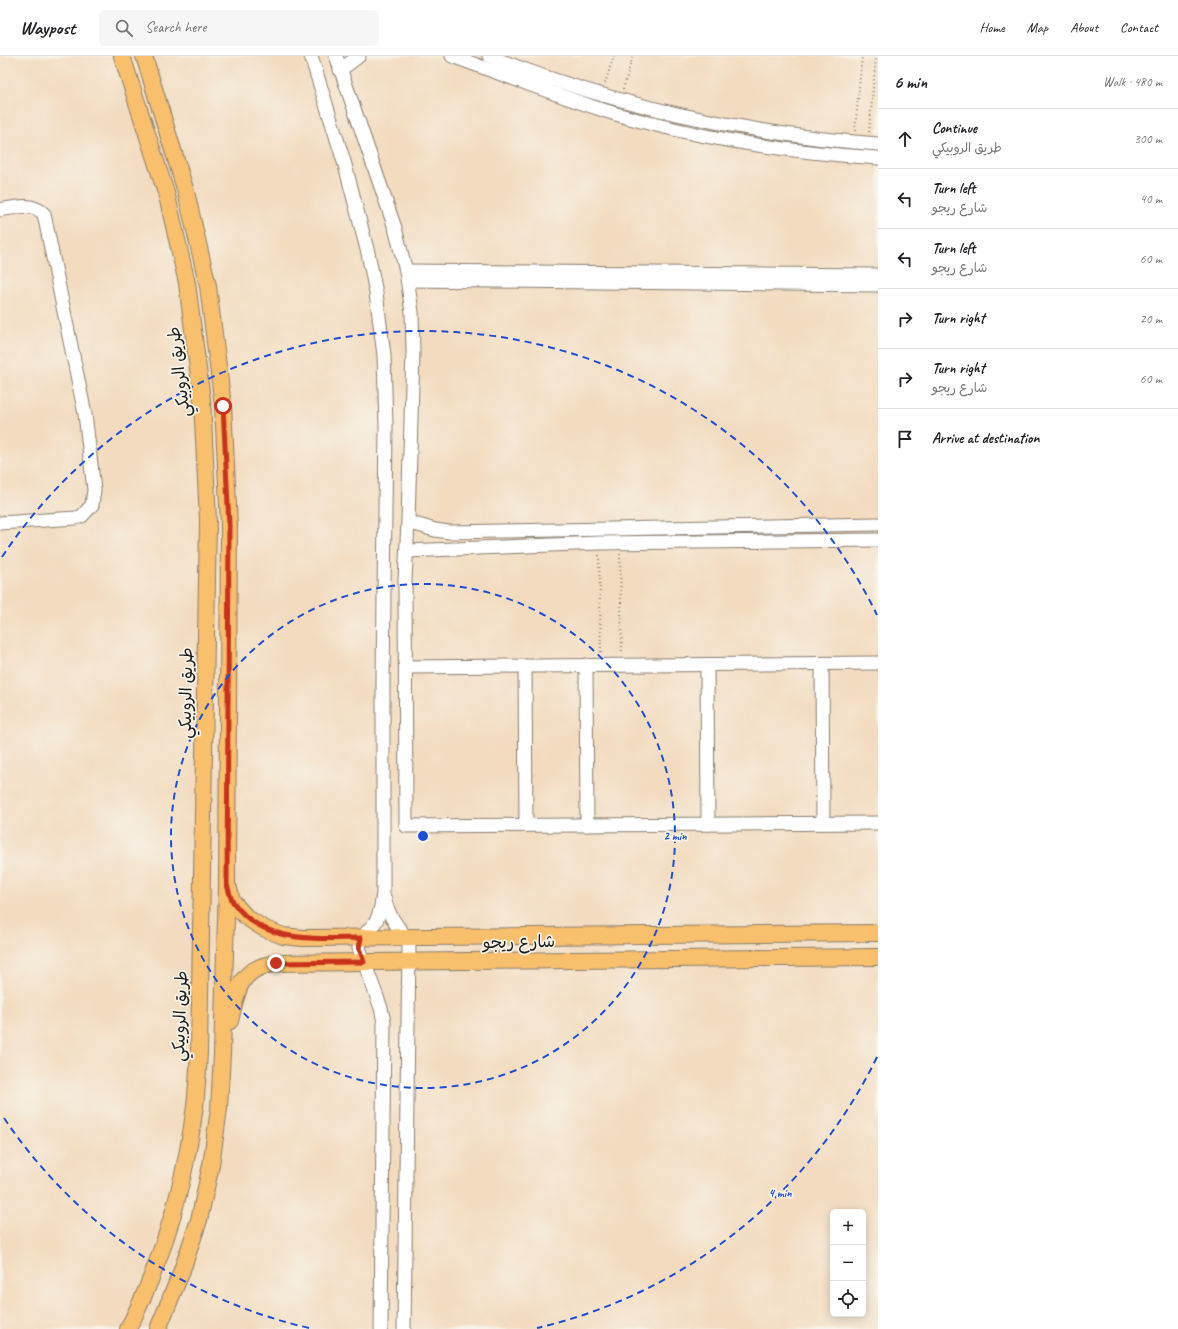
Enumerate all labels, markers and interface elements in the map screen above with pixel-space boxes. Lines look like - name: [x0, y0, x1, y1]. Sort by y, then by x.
- search box: [99, 10, 379, 46]
- text: Waypost: [20, 16, 75, 40]
- icon: search: [113, 17, 135, 39]
- text: Search here: [145, 18, 206, 37]
- text: Home: [979, 19, 1005, 36]
- text: Map: [1027, 19, 1048, 36]
- text: About: [1070, 19, 1098, 36]
- text: Contact: [1120, 19, 1158, 36]
- text: 6 min: [894, 72, 927, 93]
- text: Walk · 480 m: [1103, 74, 1162, 90]
- text: Continue: [932, 119, 977, 138]
- icon: ahead: [894, 128, 916, 150]
- text: 300 m: [1134, 131, 1162, 147]
- text: طريق الروبيكي: [932, 140, 1002, 156]
- text: Turn left: [932, 179, 975, 198]
- icon: left: [894, 188, 916, 210]
- text: 40 m: [1140, 191, 1162, 207]
- text: شارع ريجو: [932, 200, 987, 216]
- text: Turn left: [932, 239, 975, 258]
- icon: left: [894, 248, 916, 270]
- text: 60 m: [1140, 251, 1162, 267]
- text: شارع ريجو: [932, 260, 987, 276]
- icon: right: [894, 308, 916, 330]
- text: Turn right: [932, 309, 985, 328]
- text: 20 m: [1140, 311, 1162, 327]
- street label: طريق الروبيكي: [163, 325, 199, 419]
- text: Turn right: [932, 359, 985, 378]
- icon: right: [894, 368, 916, 390]
- text: 60 m: [1140, 371, 1162, 387]
- text: شارع ريجو: [932, 380, 987, 396]
- route start: [214, 397, 232, 415]
- icon: arrive: [894, 428, 916, 450]
- text: Arrive at destination: [932, 429, 1039, 448]
- street label: طريق الروبيكي: [175, 647, 201, 739]
- text: 2 min: [664, 828, 687, 844]
- centre of rings: [416, 829, 430, 843]
- street label: شارع ريجو: [481, 931, 555, 954]
- route end: [267, 954, 285, 972]
- street label: طريق الروبيكي: [168, 970, 196, 1062]
- text: 4 min: [769, 1185, 792, 1201]
- map controls: [830, 1209, 866, 1317]
- button: +: [830, 1209, 866, 1245]
- button: −: [830, 1245, 866, 1281]
- button: locate: [830, 1281, 866, 1317]

